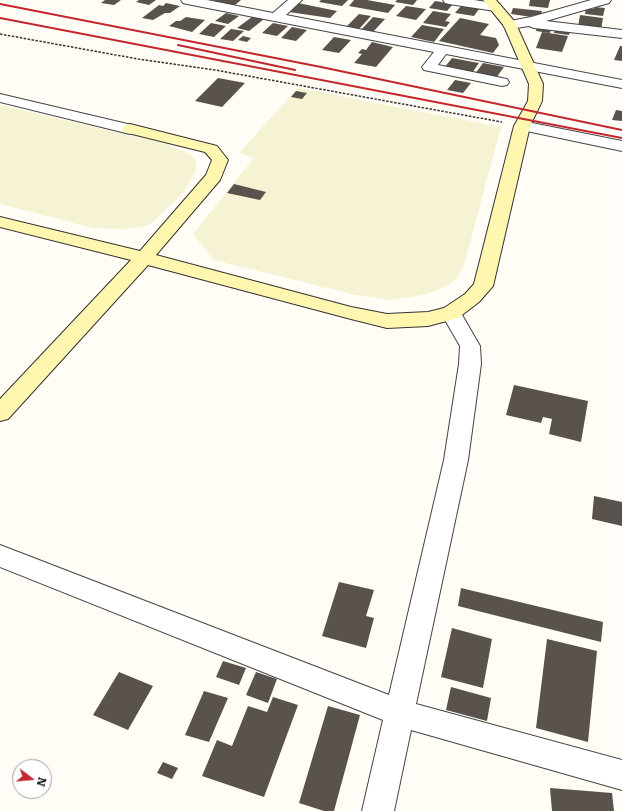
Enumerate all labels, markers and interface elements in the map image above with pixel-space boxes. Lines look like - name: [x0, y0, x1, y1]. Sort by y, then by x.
- north arrow: [12, 759, 52, 799]
- text: N: [34, 775, 52, 789]

